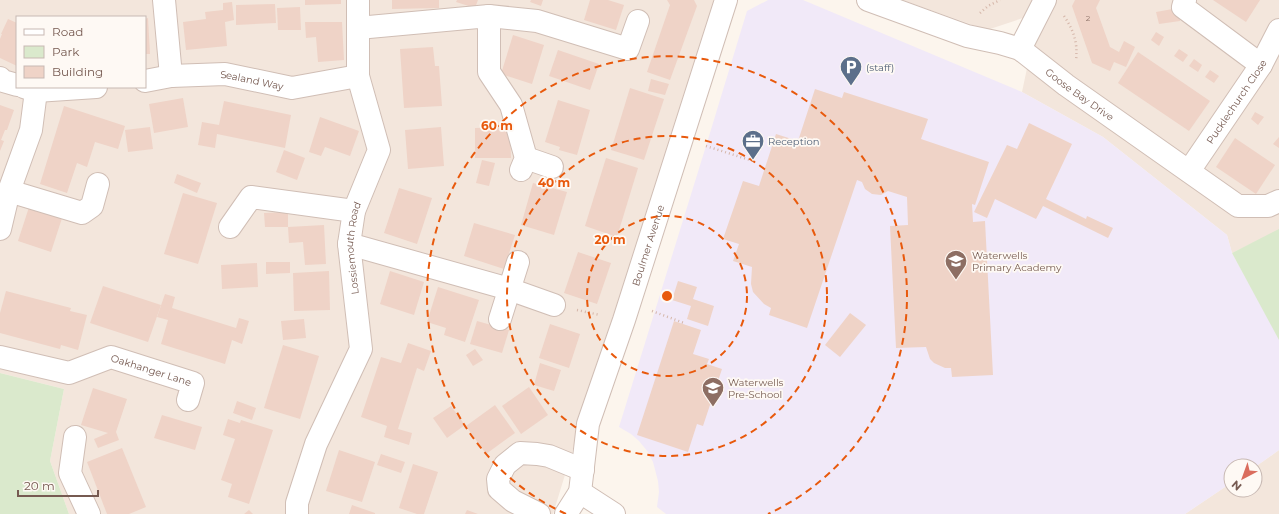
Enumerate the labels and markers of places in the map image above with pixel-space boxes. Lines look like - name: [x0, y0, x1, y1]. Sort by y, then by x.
- parking icon: (staff): [838, 54, 864, 87]
- place label: (staff): [866, 61, 894, 74]
- office icon: Reception: [740, 128, 766, 161]
- place label: Reception: [768, 135, 819, 148]
- school or university icon: Waterwells Primary Academy: [943, 248, 969, 281]
- place label: Waterwells Primary Academy: [972, 249, 1062, 274]
- centre of rings: [660, 289, 674, 303]
- school or university icon: Waterwells Pre-School: [700, 375, 726, 408]
- place label: Waterwells Pre-School: [728, 376, 784, 401]

